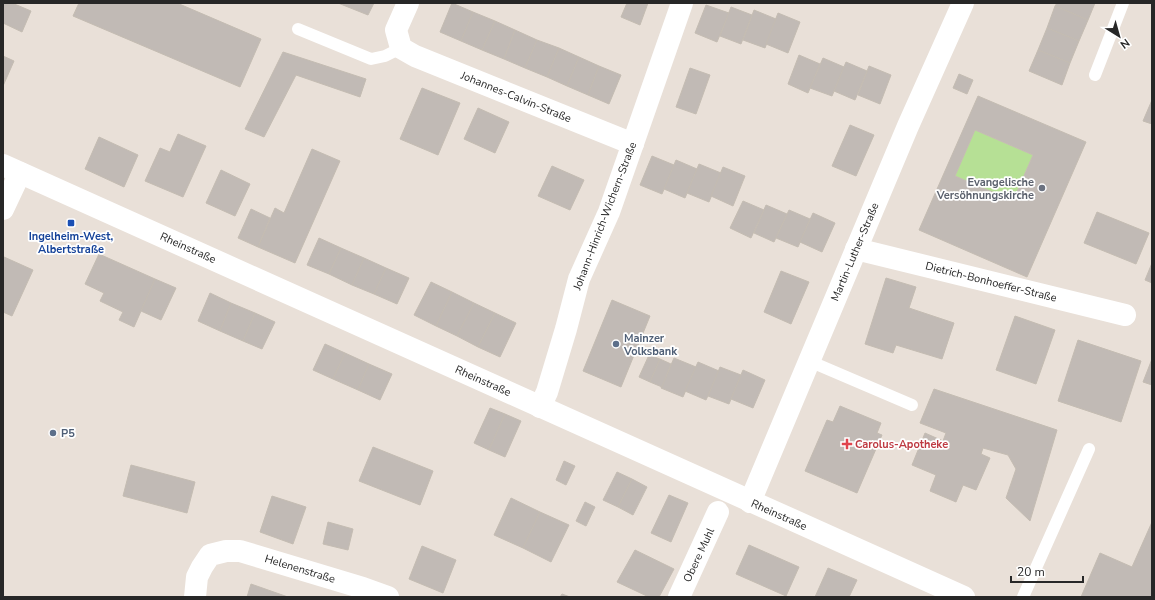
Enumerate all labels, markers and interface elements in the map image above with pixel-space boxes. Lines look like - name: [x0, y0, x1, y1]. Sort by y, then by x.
- north arrow: [1099, 16, 1139, 56]
- text: N: [1117, 35, 1133, 52]
- street label: Johannes-Calvin-Straße: [458, 68, 574, 126]
- street label: Johann-Hinrich-Wichern-Straße: [569, 140, 640, 293]
- place label: Evangelische Versöhnungskirche: [936, 175, 1034, 203]
- marker: Evangelische Versöhnungskirche: [1037, 183, 1047, 193]
- street label: Martin-Luther-Straße: [827, 200, 883, 304]
- marker: Ingelheim-West, Albertstraße: [66, 218, 76, 228]
- place label: Ingelheim-West, Albertstraße: [29, 229, 114, 257]
- street label: Rheinstraße: [158, 229, 218, 267]
- street label: Dietrich-Bonhoeffer-Straße: [924, 258, 1058, 306]
- place label: Mainzer Volksbank: [623, 331, 678, 359]
- marker: Mainzer Volksbank: [611, 339, 621, 349]
- street label: Rheinstraße: [453, 362, 513, 400]
- place label: P5: [61, 426, 75, 441]
- marker: P5: [48, 428, 58, 438]
- place label: Carolus-Apotheke: [855, 437, 948, 452]
- marker: Carolus-Apotheke: [842, 439, 852, 449]
- street label: Rheinstraße: [749, 496, 809, 534]
- street label: Obere Muhl: [680, 525, 718, 585]
- street label: Helenenstraße: [263, 551, 337, 587]
- scale bar: [1011, 558, 1083, 584]
- text: 20 m: [1017, 564, 1045, 580]

